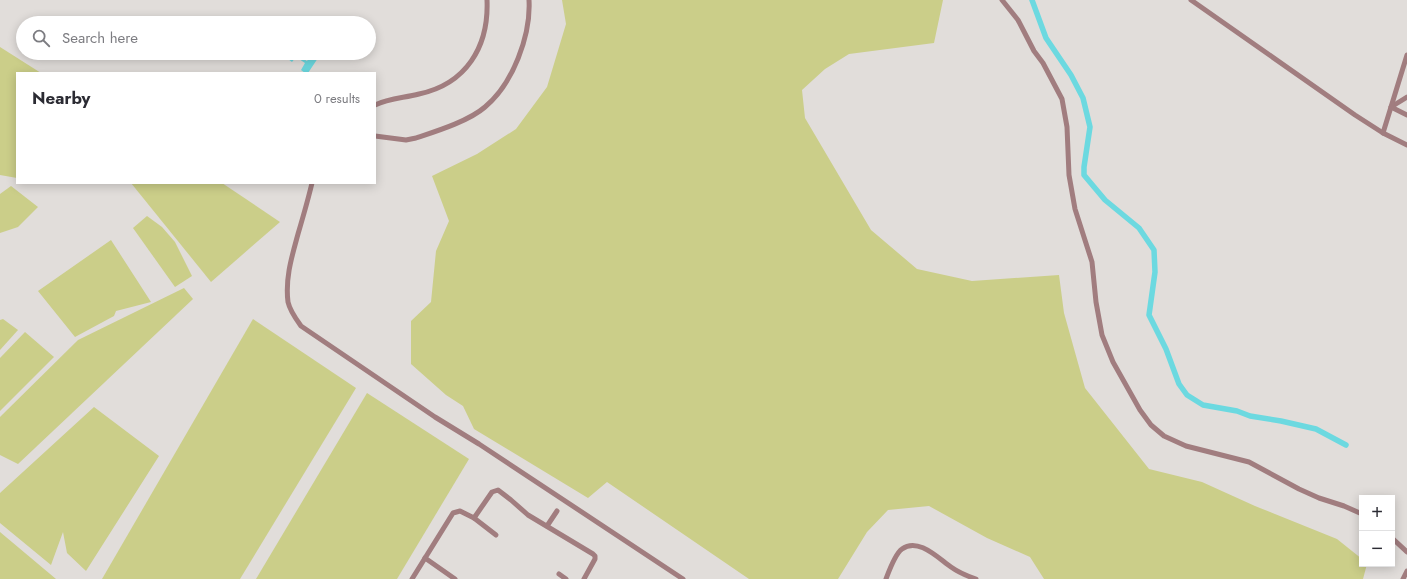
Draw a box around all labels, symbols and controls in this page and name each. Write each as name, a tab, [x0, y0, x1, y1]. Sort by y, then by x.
search box	[16, 16, 376, 60]
icon: search	[30, 27, 52, 49]
text: Search here	[62, 27, 138, 49]
text: Nearby	[32, 86, 90, 110]
text: 0 results	[314, 89, 360, 108]
map controls	[1359, 495, 1395, 567]
button: +	[1359, 495, 1395, 531]
button: −	[1359, 531, 1395, 567]

